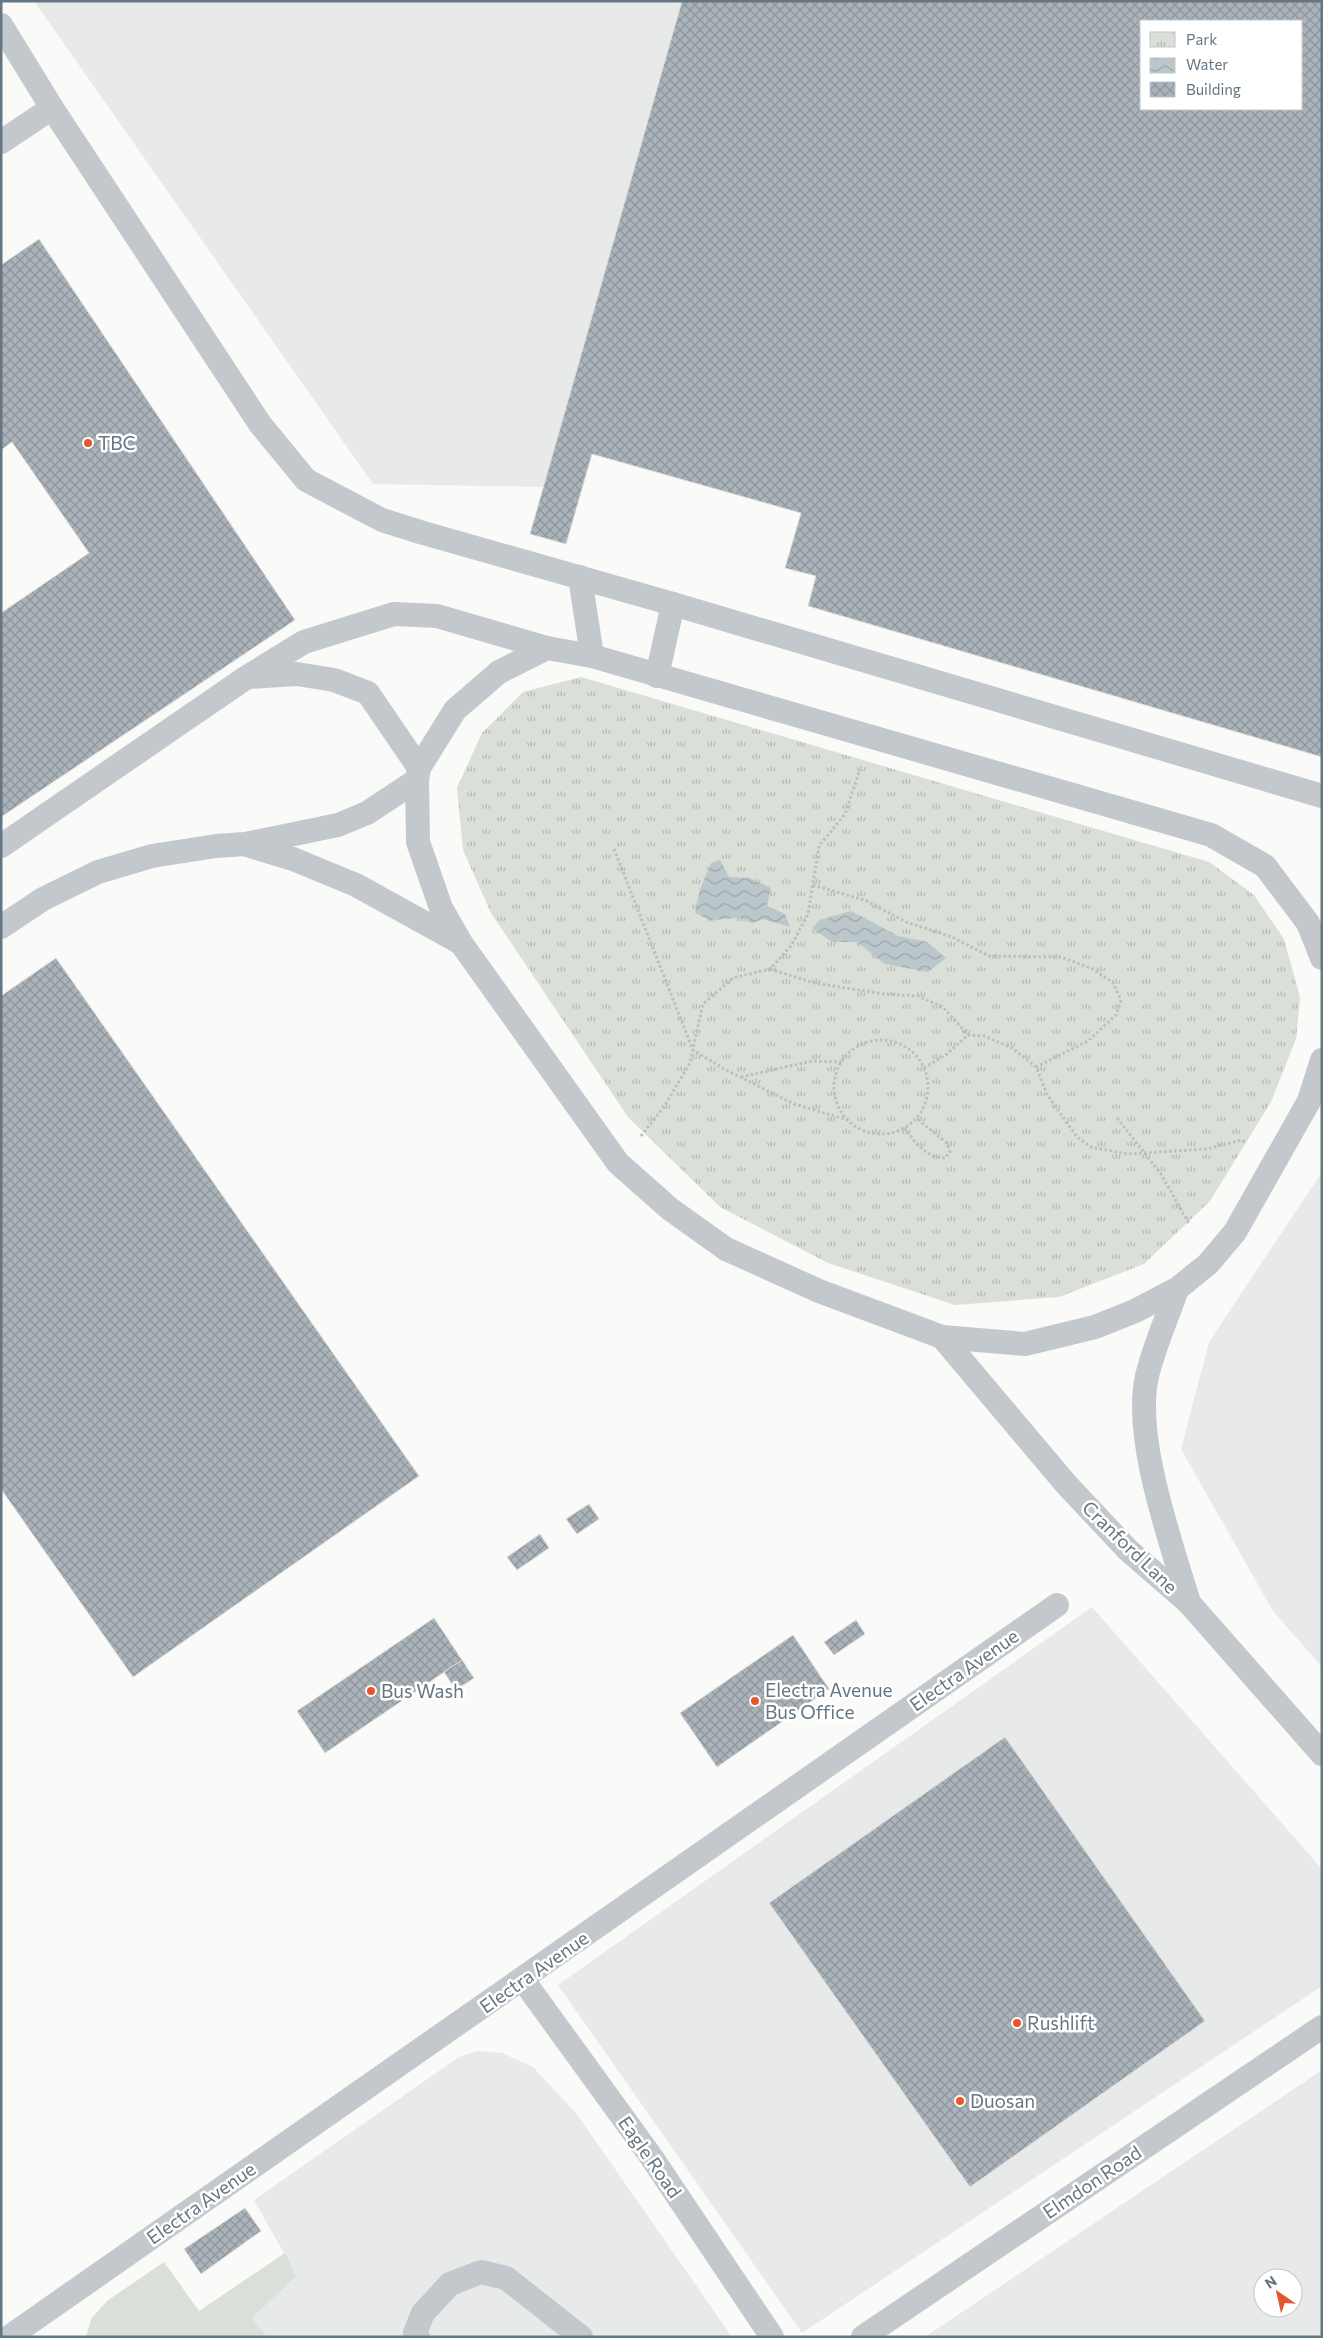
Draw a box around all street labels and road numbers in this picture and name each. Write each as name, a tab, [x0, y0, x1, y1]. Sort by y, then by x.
street label: Cranford Lane	[1078, 1496, 1183, 1598]
street label: Electra Avenue	[905, 1624, 1023, 1716]
street label: Electra Avenue	[475, 1926, 593, 2018]
street label: Eagle Road	[614, 2111, 687, 2202]
street label: Elmdon Road	[1038, 2140, 1145, 2223]
street label: Electra Avenue	[142, 2157, 260, 2249]

